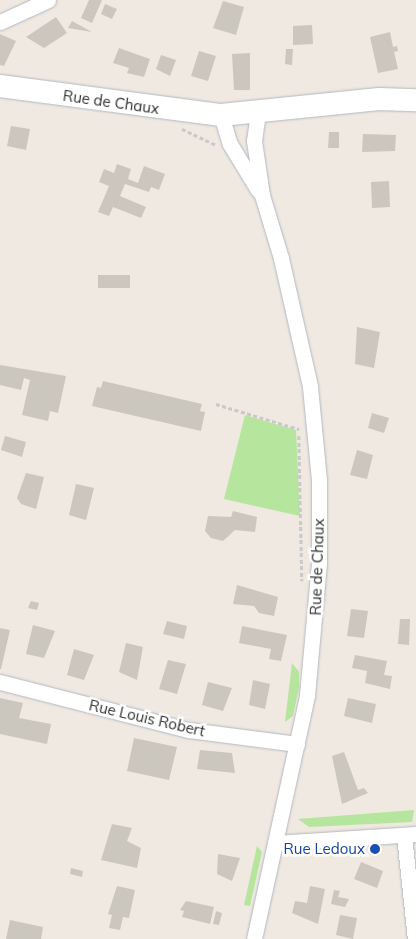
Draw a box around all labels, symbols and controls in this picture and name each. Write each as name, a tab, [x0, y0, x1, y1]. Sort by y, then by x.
street label: Rue de Chaux	[62, 86, 160, 118]
street label: Rue de Chaux	[306, 518, 328, 616]
street label: Rue Louis Robert	[87, 696, 207, 740]
place label: Rue Ledoux	[283, 840, 365, 858]
marker: Rue Ledoux	[369, 843, 381, 855]

